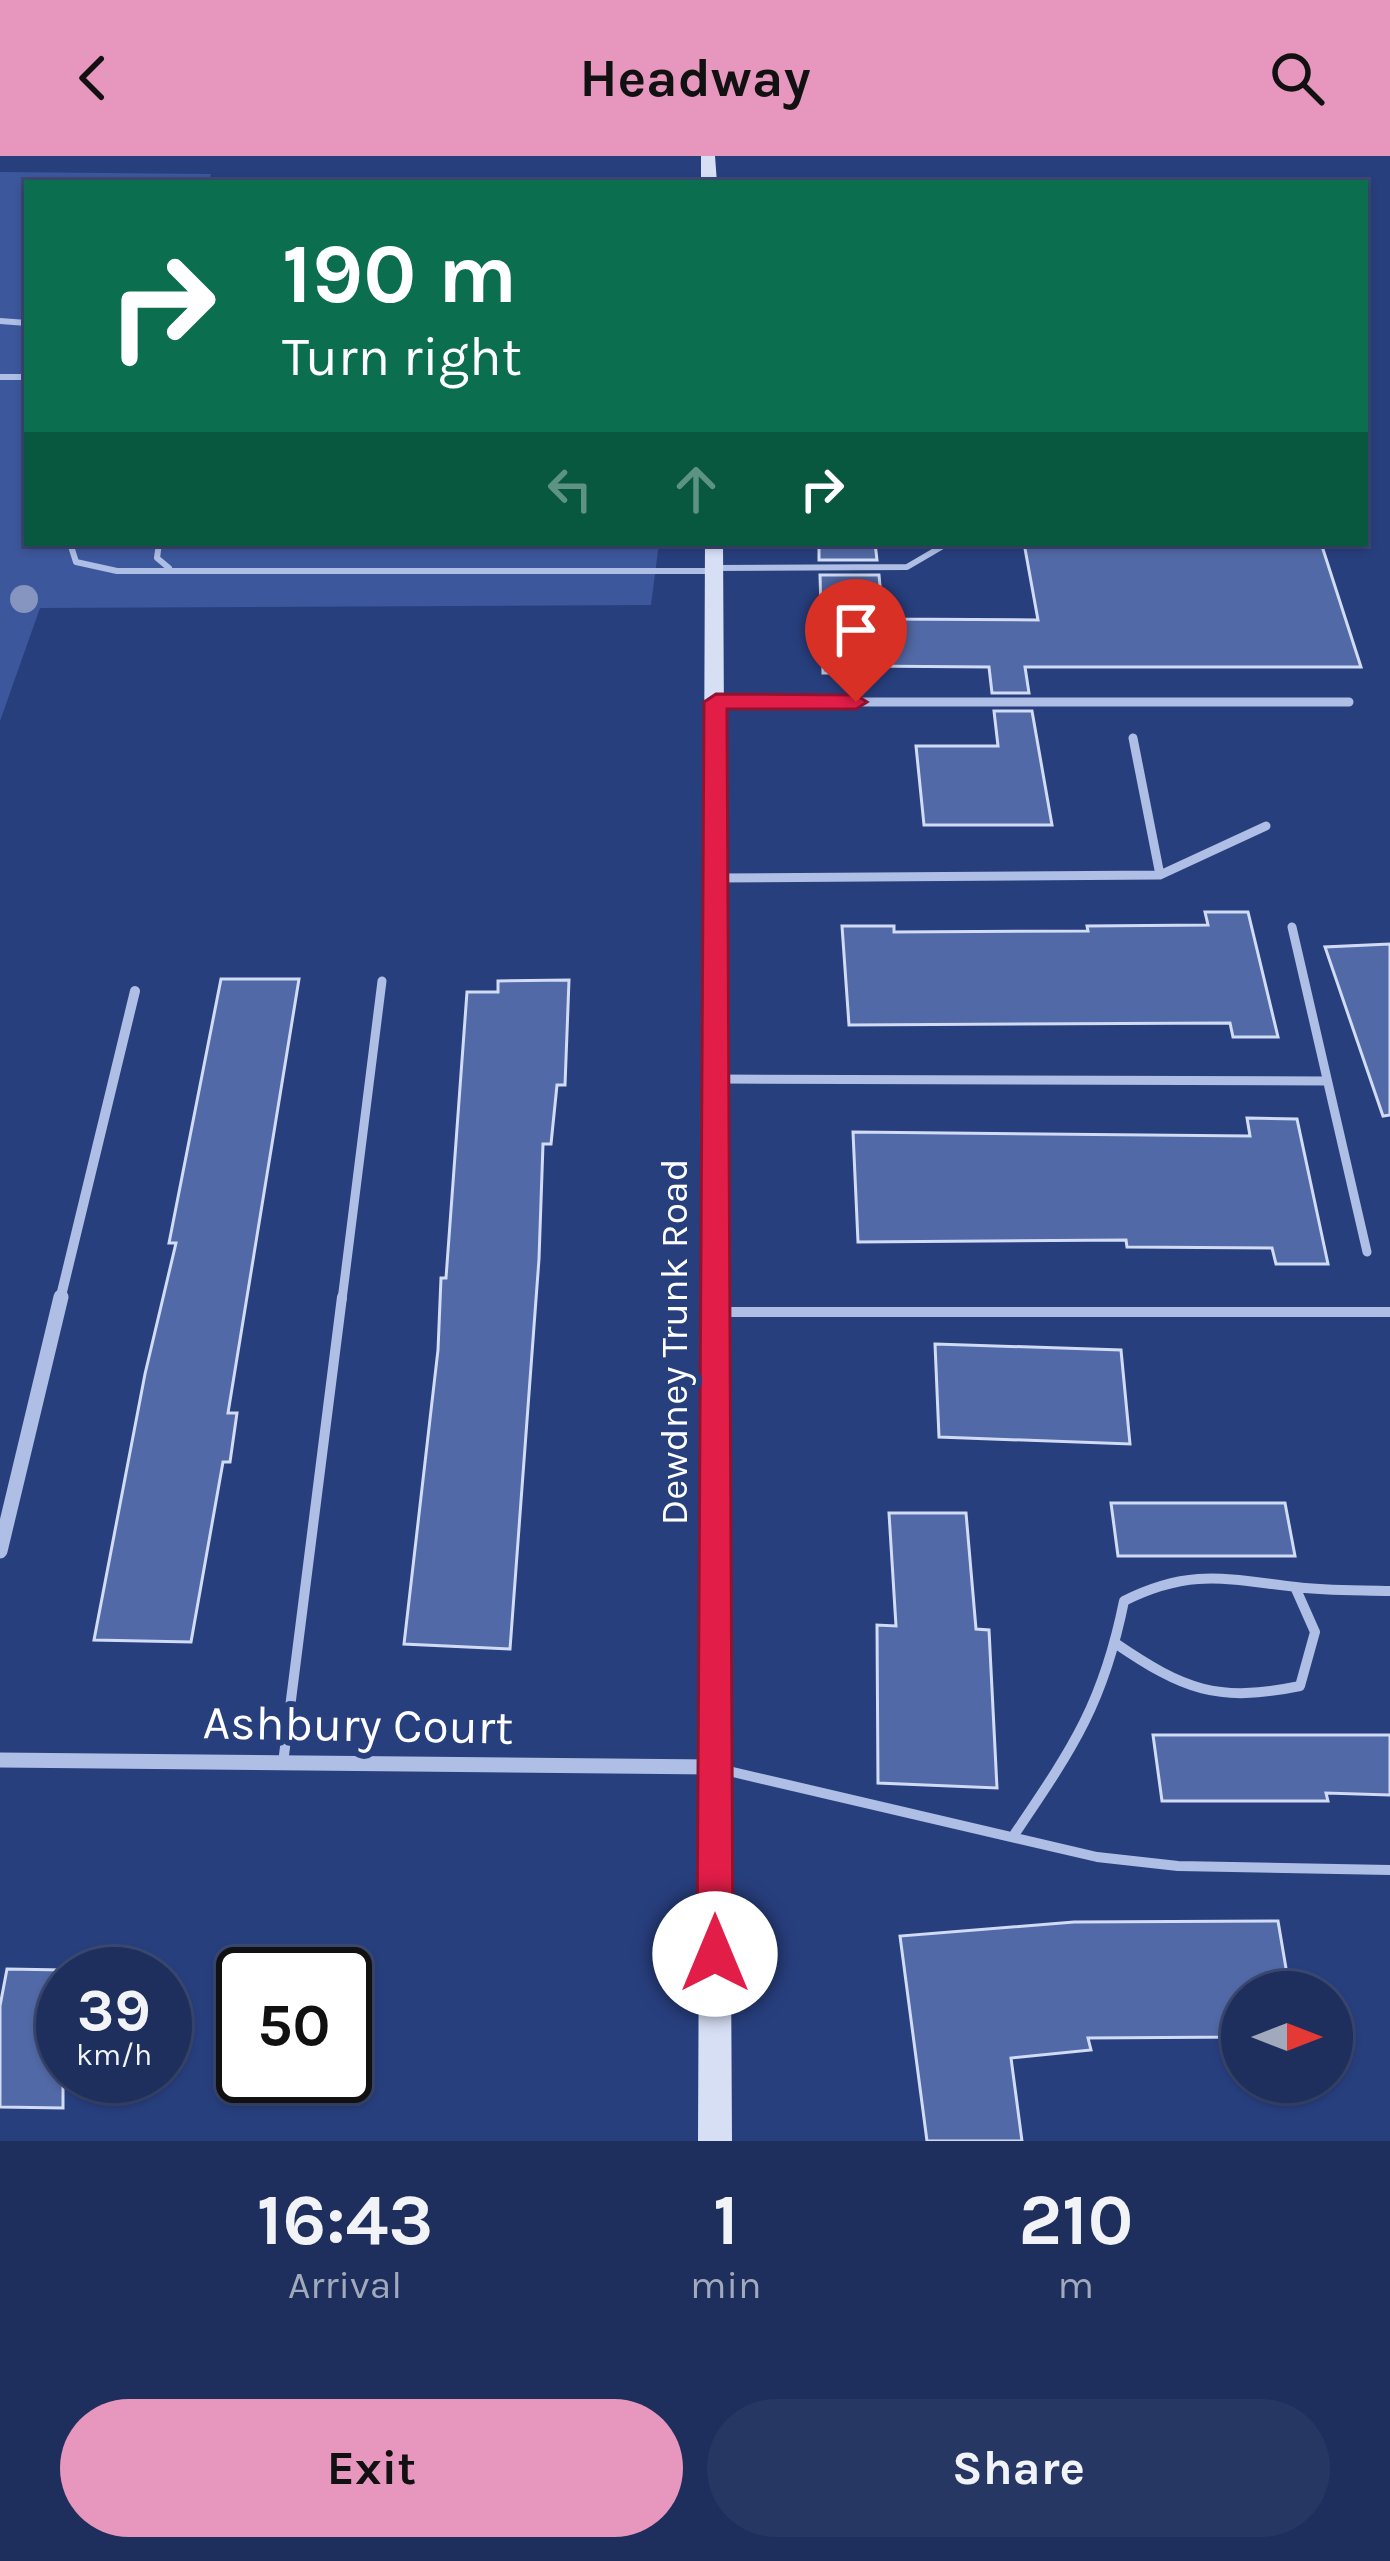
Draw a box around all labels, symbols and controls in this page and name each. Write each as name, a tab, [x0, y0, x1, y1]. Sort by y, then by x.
icon: back	[60, 45, 126, 111]
icon: search	[1264, 45, 1330, 111]
text: Headway	[579, 46, 811, 110]
text: 190 m	[282, 225, 517, 323]
icon: right	[84, 228, 240, 384]
text: Turn right	[282, 325, 522, 389]
icon: left	[537, 456, 603, 522]
icon: ahead	[663, 456, 729, 522]
icon: right	[789, 456, 855, 522]
pin	[805, 579, 907, 702]
icon: arrive	[823, 597, 889, 663]
street label: Dewdney Trunk Road	[651, 1158, 697, 1526]
street label: Ashbury Court	[202, 1694, 514, 1757]
position arrow	[652, 1891, 778, 2017]
speed limit sign: 50	[216, 1947, 372, 2103]
north arrow	[1221, 1971, 1353, 2103]
map controls	[1221, 1971, 1353, 2103]
text: 39	[77, 1975, 151, 2045]
text: km/h	[76, 2037, 152, 2073]
text: 16:43	[257, 2178, 433, 2262]
text: 1	[713, 2178, 739, 2262]
text: 210	[1018, 2178, 1133, 2262]
text: Arrival	[288, 2262, 402, 2308]
text: min	[690, 2262, 762, 2308]
text: m	[1058, 2262, 1094, 2308]
button: Exit	[60, 2399, 683, 2537]
button: Share	[707, 2399, 1330, 2537]

